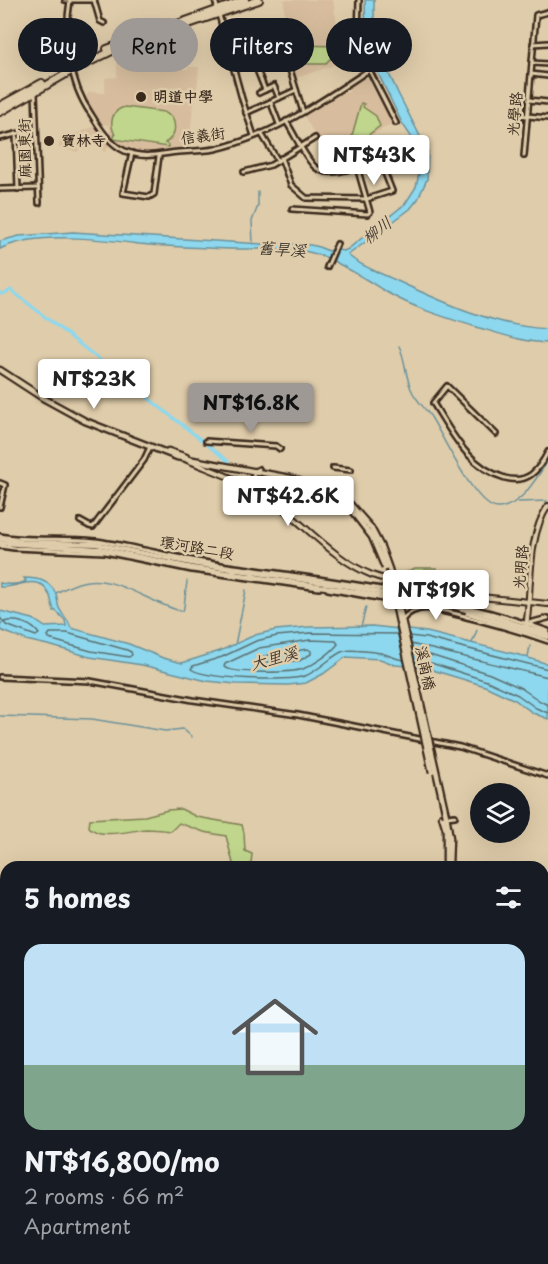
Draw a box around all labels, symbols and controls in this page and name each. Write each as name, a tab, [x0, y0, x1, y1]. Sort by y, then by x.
chip: Buy	[18, 18, 98, 72]
chip: Rent	[110, 18, 198, 72]
chip: Filters	[210, 18, 314, 72]
chip: New	[326, 18, 412, 72]
place label: 明道中學	[153, 84, 213, 107]
marker: 明道中學	[134, 90, 148, 104]
street label: 光學路	[500, 90, 527, 137]
street label: 麻園東街	[11, 118, 36, 178]
street label: 信義街	[179, 120, 227, 149]
place label: 寶林寺	[61, 128, 106, 151]
marker: 寶林寺	[42, 134, 56, 148]
pin: NT$43K	[325, 135, 423, 186]
text: NT$43K	[332, 139, 416, 169]
water label: 柳川	[356, 209, 397, 248]
water label: 舊旱溪	[257, 234, 308, 262]
pin: NT$23K	[45, 359, 143, 410]
text: NT$23K	[52, 363, 136, 393]
pin: NT$16.8K	[189, 383, 313, 434]
text: NT$16.8K	[202, 387, 300, 417]
pin: NT$42.6K	[226, 476, 350, 527]
text: NT$42.6K	[237, 480, 339, 510]
street label: 環河路二段	[158, 529, 236, 564]
street label: 光明路	[506, 543, 533, 590]
pin: NT$19K	[387, 570, 485, 621]
text: NT$19K	[397, 574, 475, 604]
water label: 大里溪	[247, 639, 301, 675]
street label: 溪南橋	[411, 643, 442, 692]
map controls	[470, 783, 530, 843]
button: layers	[470, 783, 530, 843]
text: 5 homes	[24, 878, 130, 917]
icon: filters	[492, 881, 525, 914]
icon: home	[221, 983, 329, 1091]
text: NT$16,800/mo	[24, 1142, 220, 1181]
text: 2 rooms · 66 m²	[24, 1181, 184, 1211]
text: Apartment	[24, 1211, 131, 1241]

